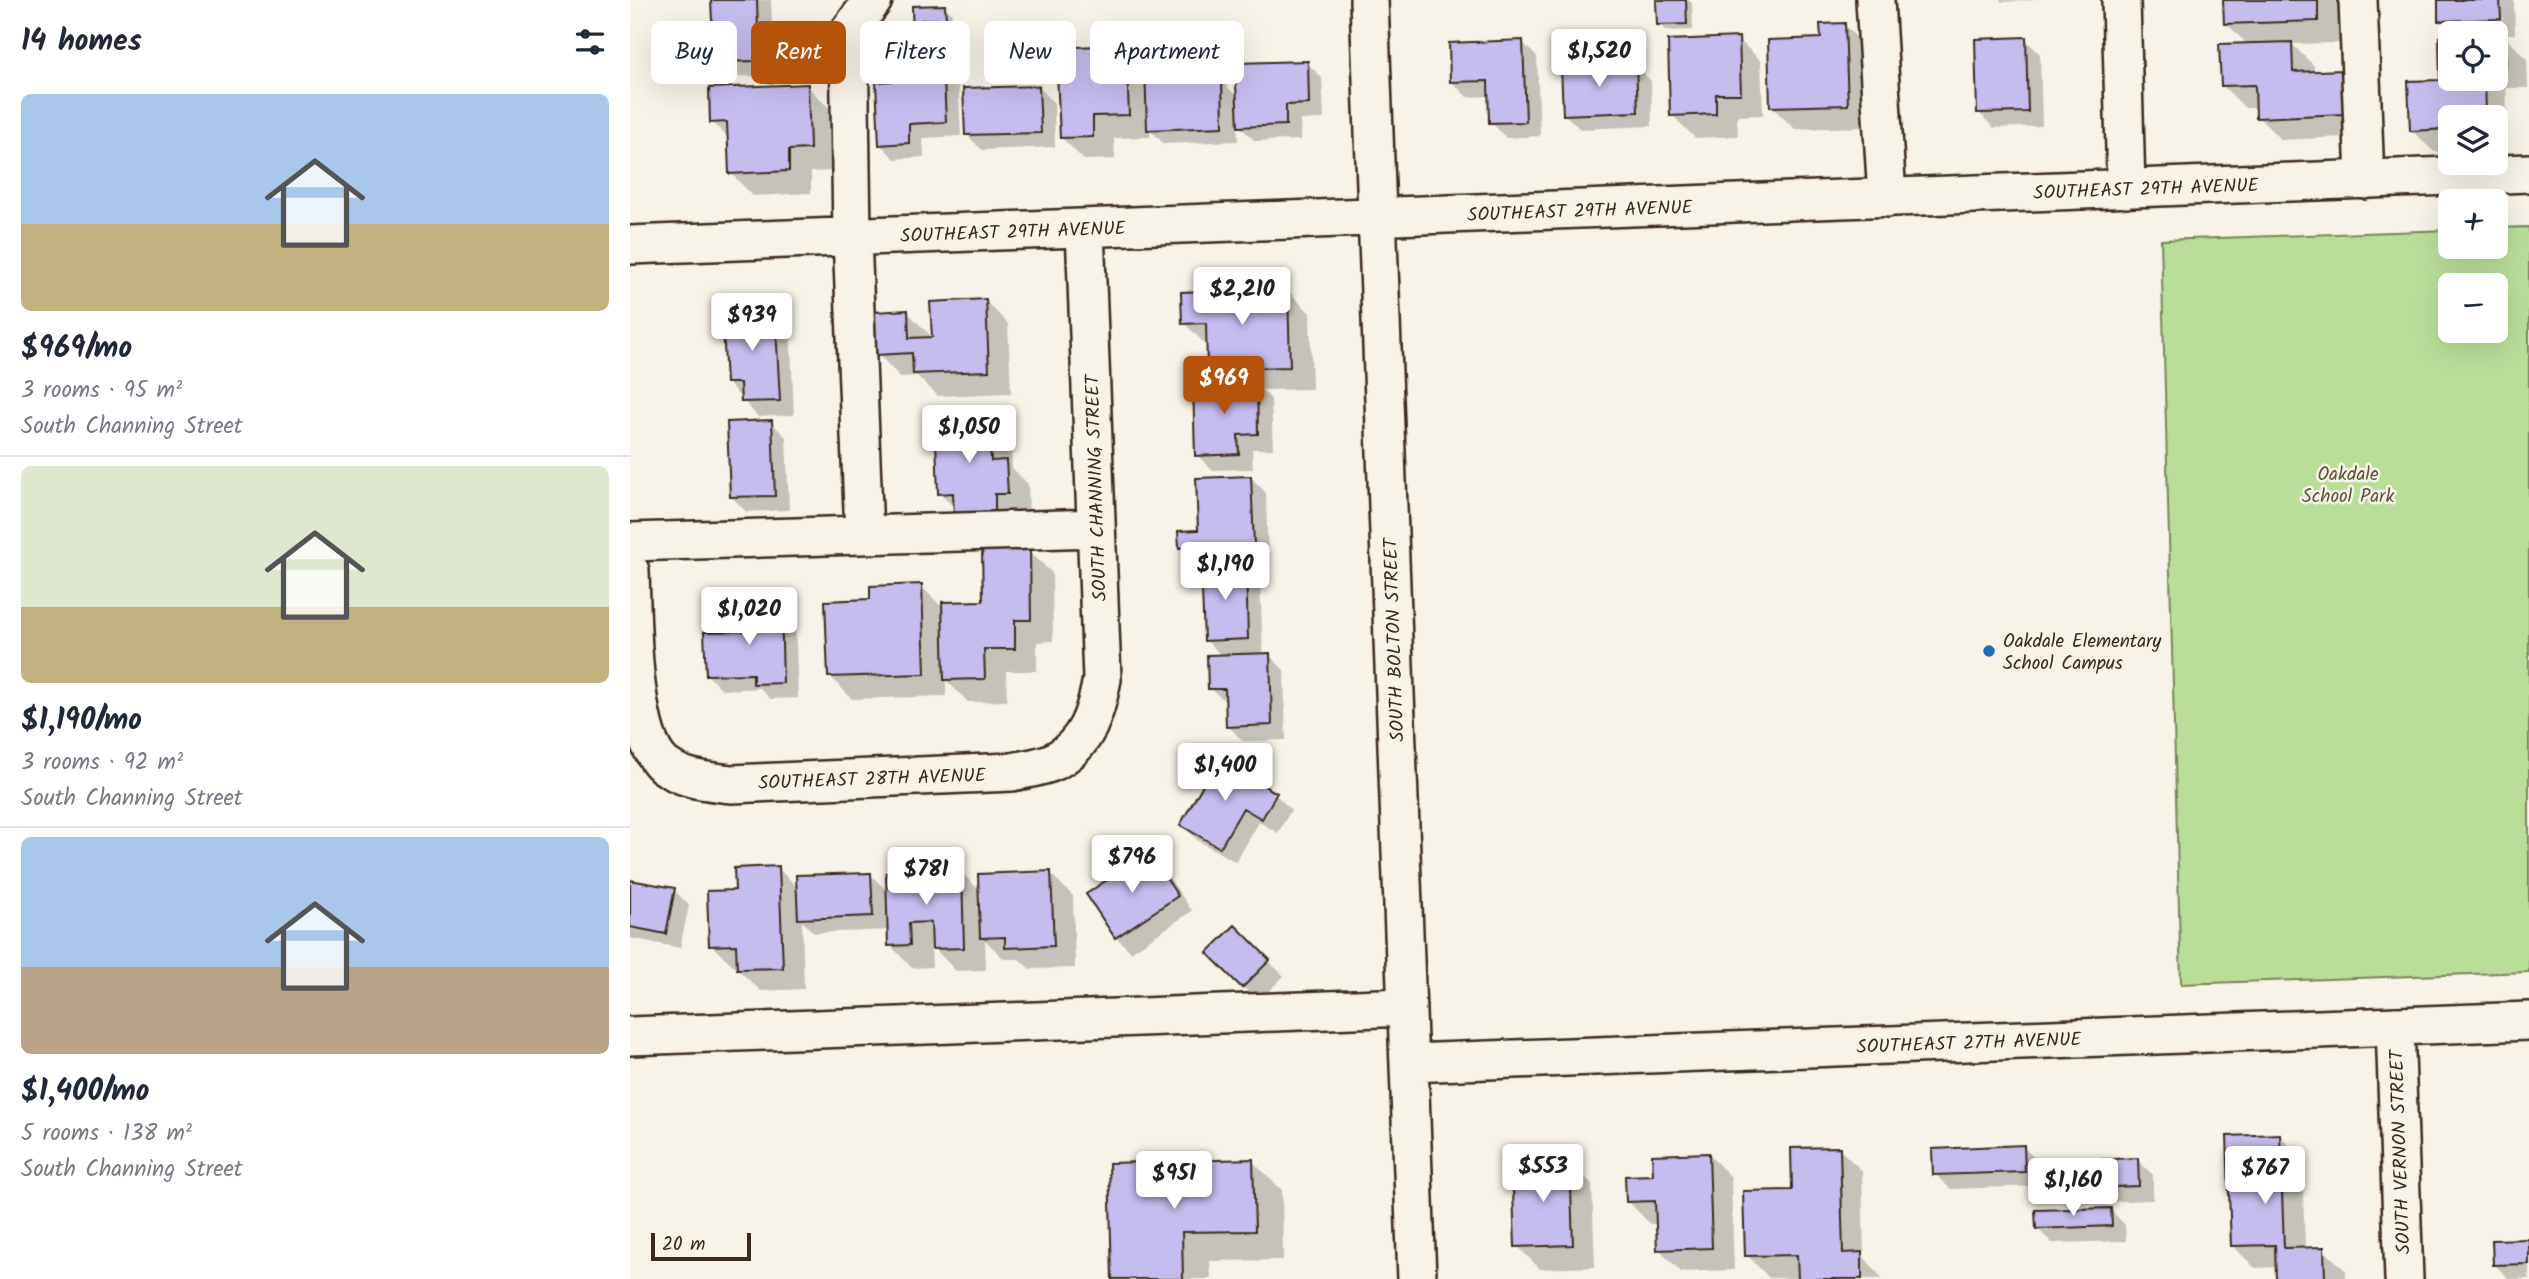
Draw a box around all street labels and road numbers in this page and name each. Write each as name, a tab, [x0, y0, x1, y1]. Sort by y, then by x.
street label: SOUTHEAST 29TH AVENUE	[2033, 171, 2260, 209]
street label: SOUTHEAST 29TH AVENUE	[1467, 193, 1694, 231]
street label: SOUTHEAST 29TH AVENUE	[900, 214, 1127, 252]
street label: SOUTH CHANNING STREET	[1078, 372, 1116, 602]
street label: SOUTH BOLTON STREET	[1376, 536, 1414, 742]
street label: SOUTHEAST 28TH AVENUE	[758, 761, 987, 799]
street label: SOUTHEAST 27TH AVENUE	[1856, 1025, 2083, 1063]
street label: SOUTH VERNON STREET	[2382, 1047, 2420, 1255]

